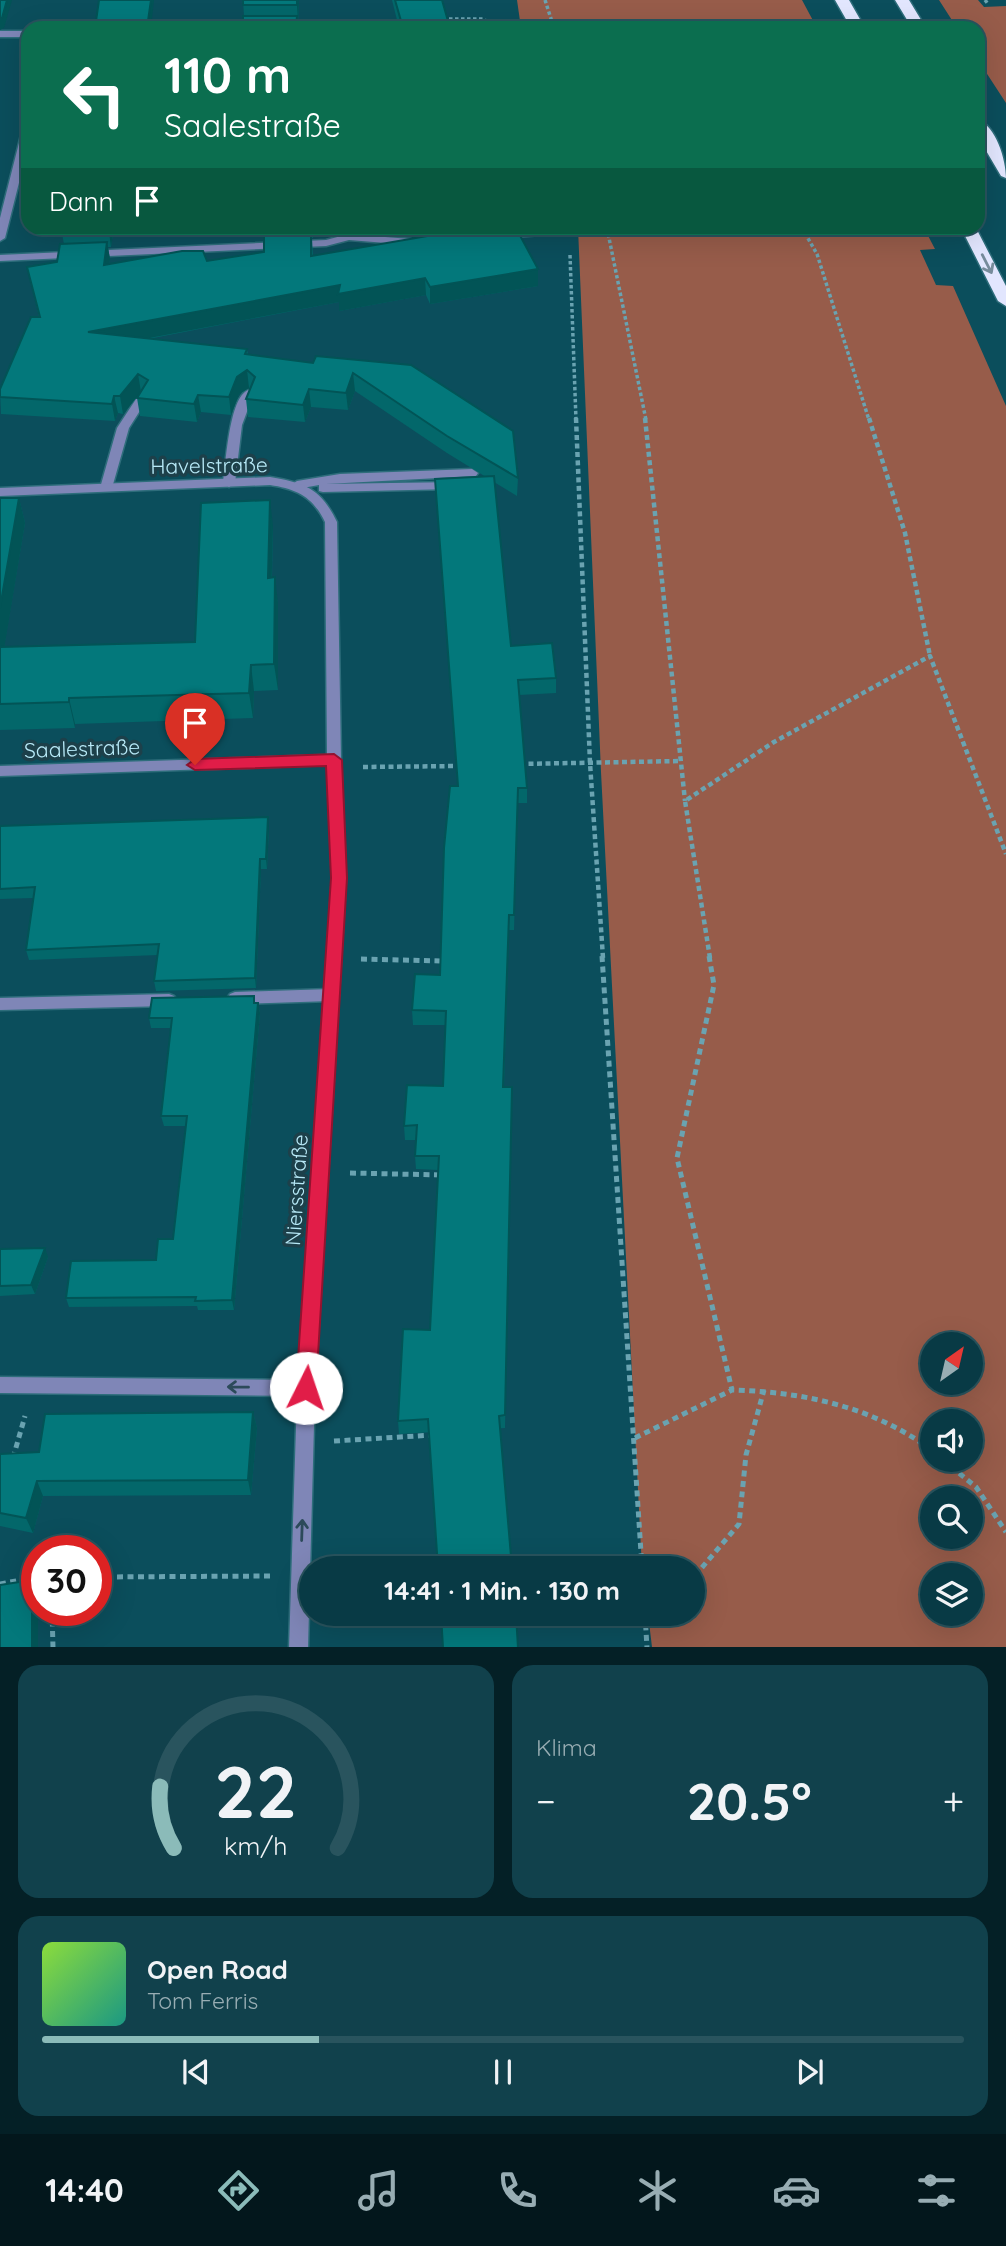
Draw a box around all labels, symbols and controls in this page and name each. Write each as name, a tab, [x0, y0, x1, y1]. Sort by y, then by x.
text: 110 m	[164, 44, 291, 105]
icon: left	[49, 49, 140, 140]
text: Saalestraße	[164, 105, 341, 145]
icon: arrive	[128, 182, 166, 220]
text: Dann	[49, 185, 114, 218]
one-way arrow	[980, 254, 994, 274]
street label: Havelstraße	[150, 451, 268, 479]
pin	[165, 693, 225, 765]
icon: arrive	[176, 704, 214, 742]
street label: Saalestraße	[24, 733, 140, 763]
street label: Niersstraße	[279, 1133, 313, 1247]
north arrow	[920, 1332, 984, 1395]
map controls	[920, 1332, 983, 1626]
position arrow	[269, 1351, 343, 1425]
one-way arrow	[226, 1380, 249, 1394]
button: sound	[920, 1409, 983, 1472]
button: search	[920, 1486, 983, 1549]
one-way arrow	[295, 1519, 308, 1542]
speed limit sign: 30	[21, 1535, 112, 1626]
button: layers	[920, 1563, 983, 1626]
text: 14:41 · 1 Min. · 130 m	[384, 1574, 620, 1607]
text: Klima	[536, 1733, 597, 1762]
text: 22	[215, 1745, 297, 1836]
text: 20.5°	[687, 1768, 812, 1833]
text: −	[536, 1777, 556, 1825]
text: +	[943, 1777, 964, 1825]
text: km/h	[224, 1829, 288, 1860]
text: Open Road	[147, 1953, 288, 1986]
text: Tom Ferris	[147, 1986, 258, 2015]
icon: previous	[177, 2053, 215, 2091]
icon: pause	[484, 2053, 522, 2091]
icon: next	[791, 2053, 829, 2091]
icon: directions	[214, 2166, 263, 2215]
icon: music	[354, 2166, 403, 2215]
icon: phone	[493, 2166, 542, 2215]
icon: climate	[633, 2166, 682, 2215]
icon: car	[772, 2166, 821, 2215]
icon: filters	[912, 2166, 961, 2215]
text: 14:40	[45, 2170, 124, 2210]

